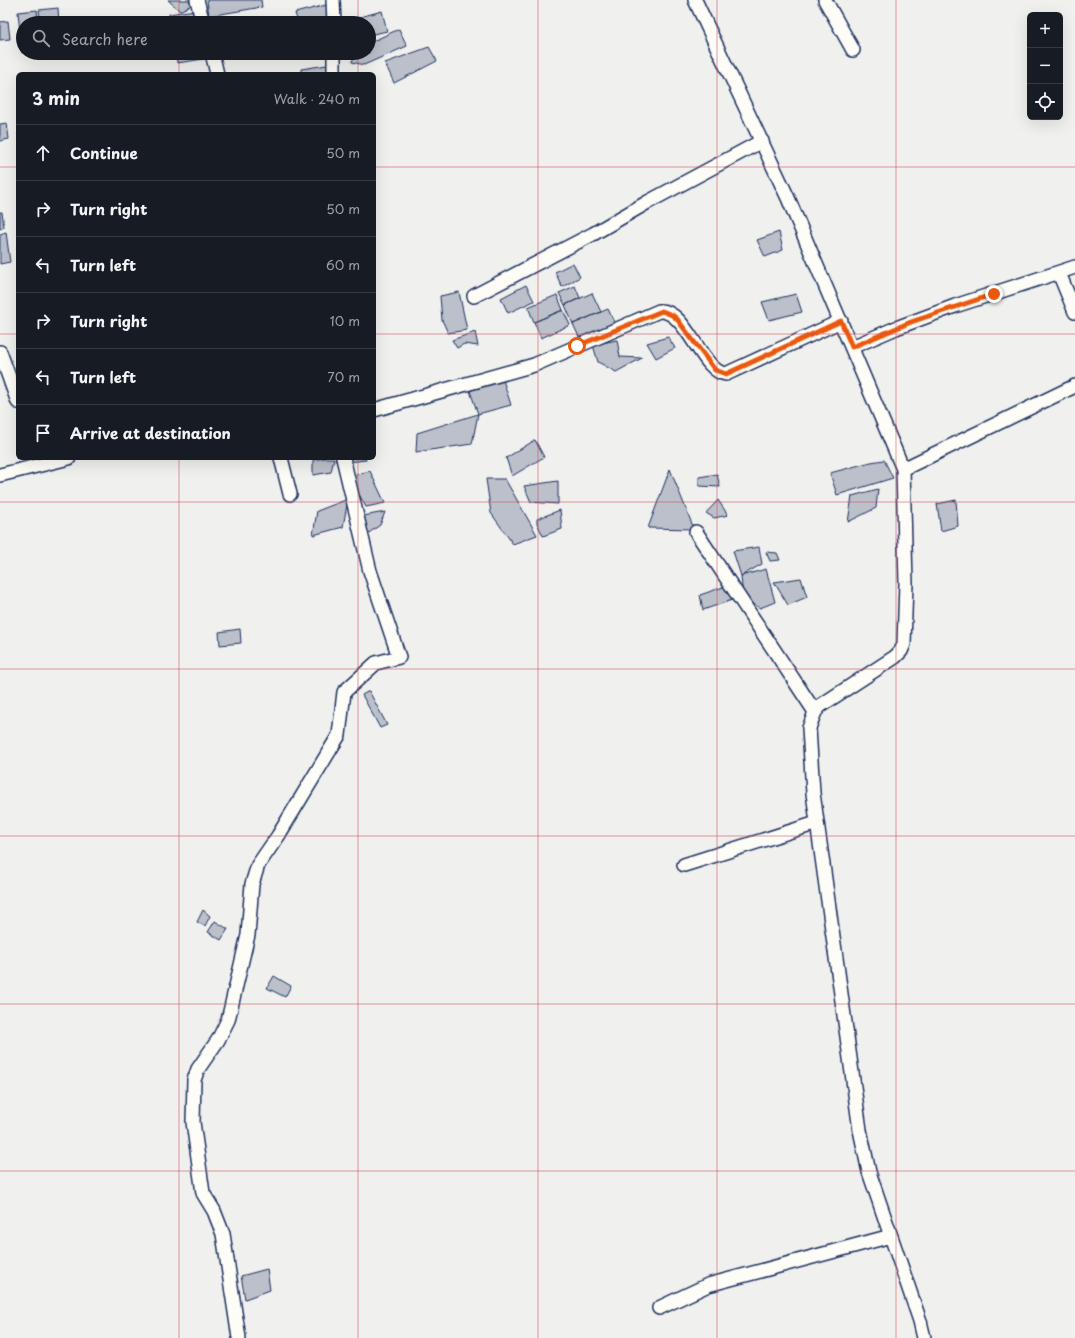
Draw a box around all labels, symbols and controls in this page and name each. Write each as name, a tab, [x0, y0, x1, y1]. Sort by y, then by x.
map controls	[1027, 12, 1063, 120]
button: +	[1027, 12, 1063, 48]
search box	[16, 16, 376, 60]
icon: search	[30, 27, 52, 49]
text: Search here	[62, 27, 148, 50]
button: −	[1027, 48, 1063, 84]
button: locate	[1027, 84, 1063, 120]
text: 3 min	[32, 85, 80, 111]
text: Walk · 240 m	[274, 89, 360, 108]
text: Continue	[70, 141, 138, 164]
icon: ahead	[32, 142, 54, 164]
text: 50 m	[326, 143, 360, 162]
text: Turn right	[70, 197, 147, 220]
icon: right	[32, 198, 54, 220]
text: 50 m	[326, 199, 360, 218]
text: Turn left	[70, 253, 136, 276]
icon: left	[32, 254, 54, 276]
text: 60 m	[326, 255, 360, 274]
route end	[985, 285, 1003, 303]
text: Turn right	[70, 309, 147, 332]
icon: right	[32, 310, 54, 332]
text: 10 m	[330, 311, 360, 330]
route start	[568, 337, 586, 355]
text: Turn left	[70, 365, 136, 388]
icon: left	[32, 366, 54, 388]
text: 70 m	[327, 367, 360, 386]
text: Arrive at destination	[70, 421, 231, 444]
icon: arrive	[32, 422, 54, 444]

